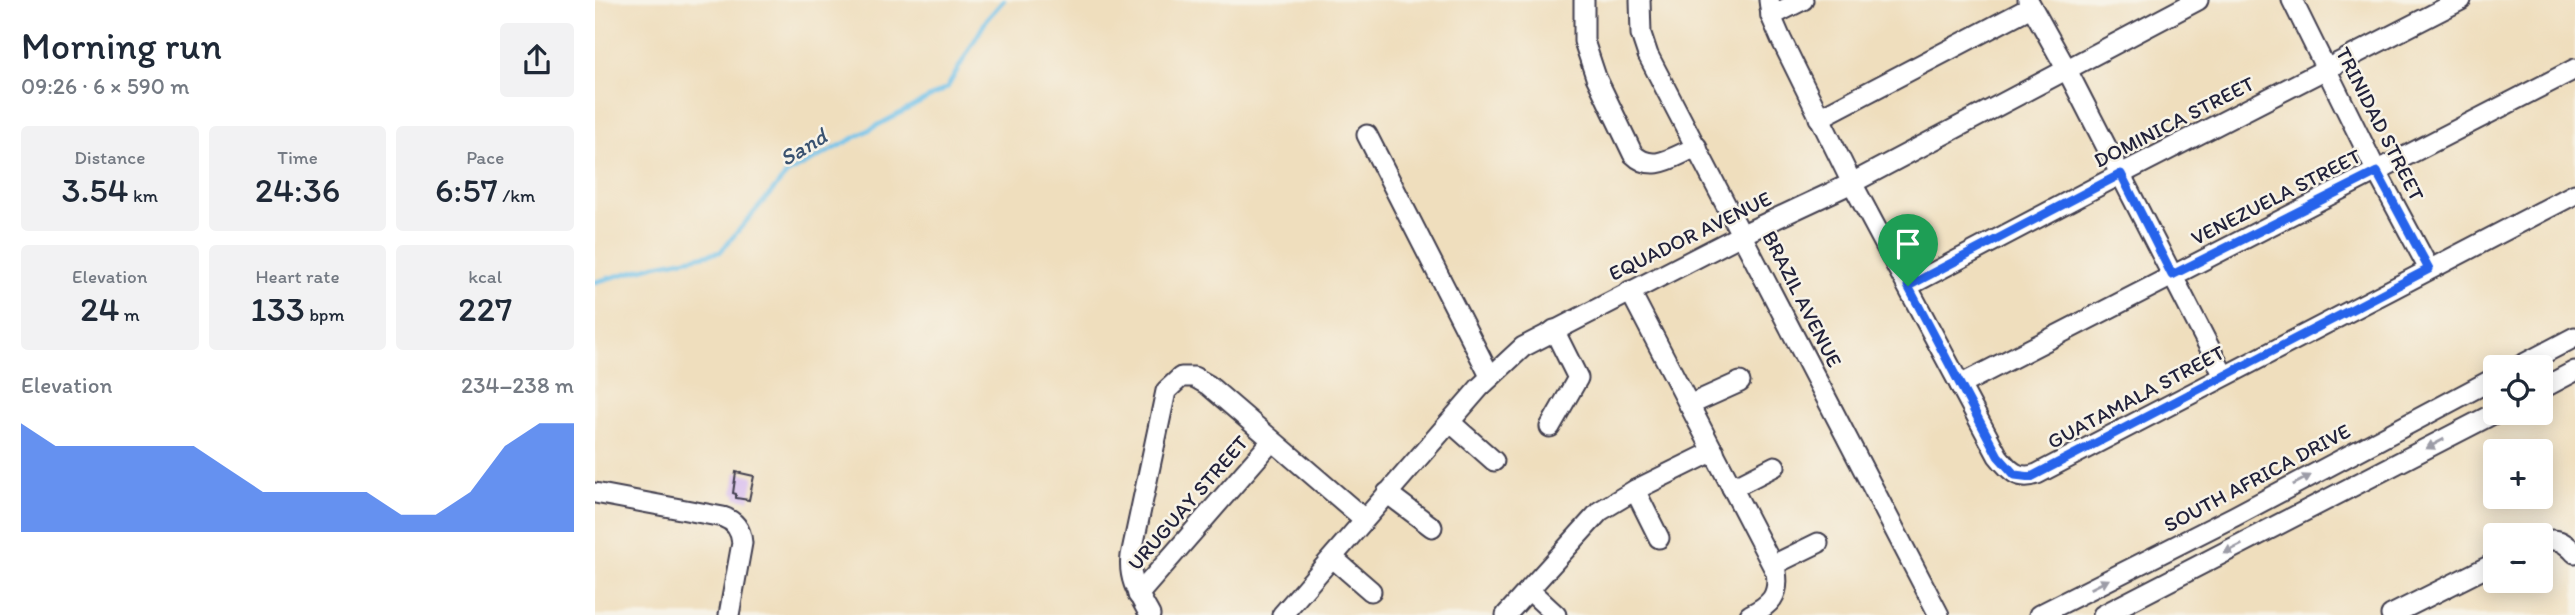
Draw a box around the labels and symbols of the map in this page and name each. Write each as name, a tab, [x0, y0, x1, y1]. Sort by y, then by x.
street label: TRINIDAD STREET	[2331, 43, 2430, 205]
street label: DOMINICA STREET	[2089, 70, 2258, 173]
water label: Sand	[774, 121, 834, 172]
street label: VENEZUELA STREET	[2187, 143, 2365, 250]
street label: EQUADOR AVENUE	[1604, 185, 1775, 286]
pin	[1878, 214, 1938, 286]
street label: BRAZIL AVENUE	[1757, 226, 1848, 371]
street label: GUATAMALA STREET	[2043, 339, 2229, 454]
street label: SOUTH AFRICA DRIVE	[2159, 418, 2354, 537]
street label: URUGUAY STREET	[1122, 430, 1253, 575]
one-way arrow	[2425, 438, 2445, 450]
one-way arrow	[2292, 475, 2312, 486]
one-way arrow	[2223, 544, 2243, 555]
one-way arrow	[2090, 579, 2110, 590]

